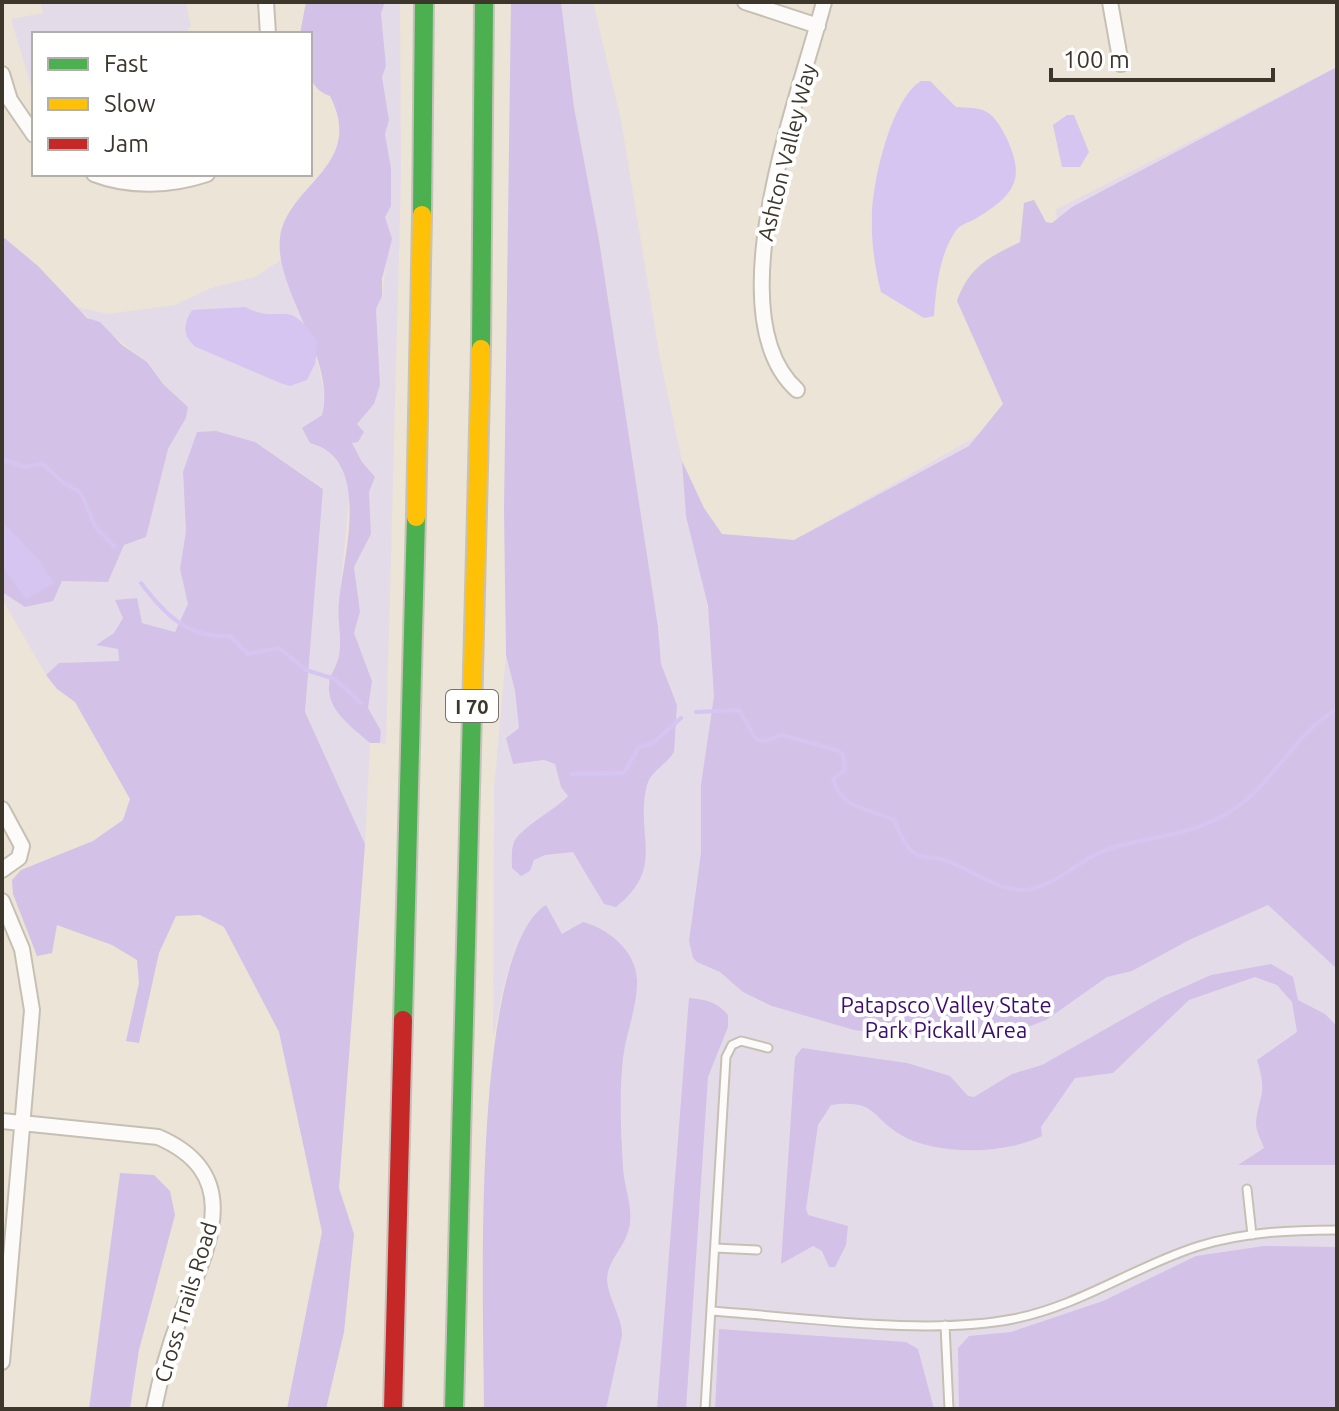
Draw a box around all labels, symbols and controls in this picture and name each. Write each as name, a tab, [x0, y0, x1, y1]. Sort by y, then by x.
legend	[32, 32, 312, 176]
scale bar	[1051, 32, 1273, 82]
text: 100 m	[1063, 46, 1130, 73]
text: Fast	[104, 50, 148, 77]
street label: Ashton Valley Way	[752, 60, 820, 243]
text: Slow	[104, 90, 156, 117]
text: Jam	[104, 130, 149, 157]
road number: I 70	[446, 690, 498, 722]
park label: Patapsco Valley State Park Pickall Area	[840, 992, 1052, 1042]
street label: Cross Trails Road	[149, 1219, 221, 1385]

